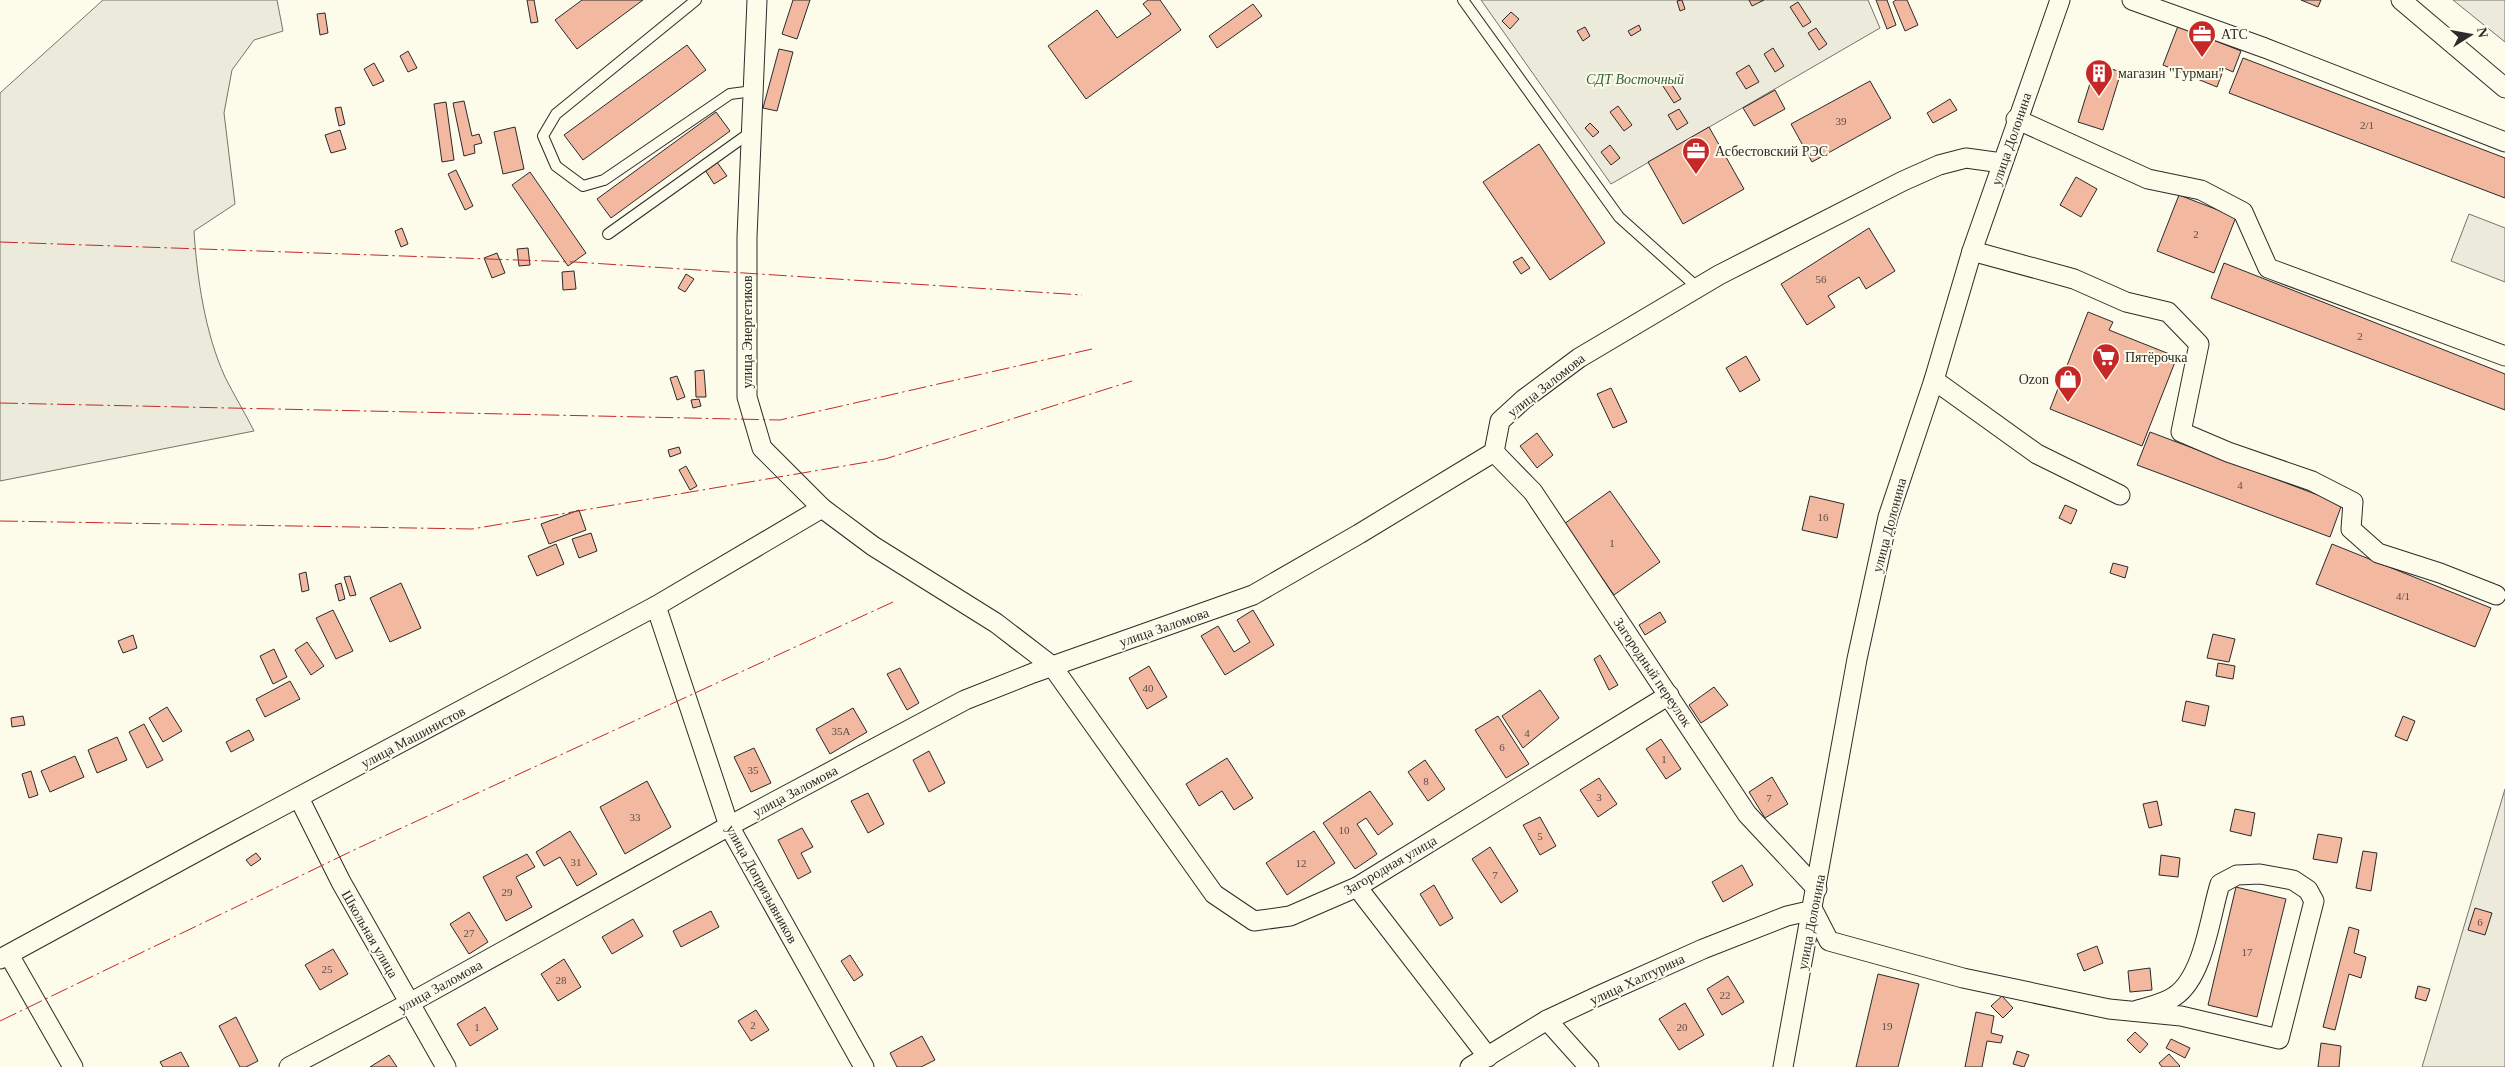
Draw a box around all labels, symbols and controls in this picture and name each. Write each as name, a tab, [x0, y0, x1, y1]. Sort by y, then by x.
north arrow	[2445, 10, 2495, 60]
office icon: АТС	[2187, 19, 2217, 58]
text: N	[2474, 26, 2491, 39]
place label: АТС	[2221, 27, 2248, 42]
building icon: магазин "Гурман"	[2084, 58, 2114, 97]
place label: магазин "Гурман"	[2118, 66, 2224, 81]
park label: СДТ Восточный	[1586, 72, 1684, 87]
street label: улица Долонина	[1989, 90, 2035, 188]
house number: 39	[1836, 115, 1847, 127]
house number: 2/1	[2360, 119, 2374, 131]
office icon: Асбестовский РЭС	[1681, 136, 1711, 175]
place label: Асбестовский РЭС	[1715, 144, 1828, 159]
house number: 2	[2193, 228, 2199, 240]
house number: 56	[1816, 273, 1827, 285]
street label: улица Энергетиков	[740, 275, 755, 389]
house number: 2	[2357, 330, 2363, 342]
supermarket icon: Пятёрочка	[2091, 342, 2121, 381]
street label: улица Заломова	[1505, 350, 1588, 420]
place label: Пятёрочка	[2125, 350, 2188, 365]
shop icon: Ozon	[2053, 364, 2083, 403]
place label: Ozon	[2019, 372, 2049, 387]
street label: улица Долонина	[1870, 476, 1909, 574]
house number: 4	[2237, 479, 2243, 491]
house number: 16	[1818, 511, 1829, 523]
house number: 1	[1609, 537, 1615, 549]
house number: 4/1	[2396, 590, 2410, 602]
street label: улица Заломова	[1117, 605, 1212, 650]
street label: Загородный переулок	[1611, 615, 1695, 730]
house number: 40	[1143, 682, 1154, 694]
street label: улица Машинистов	[359, 703, 468, 771]
house number: 35А	[832, 725, 851, 737]
house number: 4	[1524, 727, 1530, 739]
house number: 6	[1499, 741, 1505, 753]
house number: 1	[1661, 753, 1667, 765]
street label: улица Заломова	[750, 762, 841, 820]
house number: 35	[748, 764, 759, 776]
house number: 8	[1423, 775, 1429, 787]
house number: 3	[1596, 791, 1602, 803]
house number: 7	[1766, 792, 1772, 804]
house number: 33	[630, 811, 641, 823]
street label: улица Допризывников	[723, 823, 801, 946]
house number: 10	[1339, 824, 1350, 836]
house number: 5	[1537, 830, 1543, 842]
street label: Загородная улица	[1341, 832, 1440, 898]
house number: 31	[571, 856, 582, 868]
house number: 12	[1296, 857, 1307, 869]
house number: 7	[1492, 869, 1498, 881]
street label: улица Долонина	[1795, 872, 1828, 971]
house number: 29	[502, 886, 513, 898]
street label: Школьная улица	[338, 888, 401, 981]
house number: 6	[2477, 916, 2483, 928]
house number: 27	[464, 927, 475, 939]
house number: 17	[2242, 946, 2253, 958]
street label: улица Халтурина	[1588, 951, 1688, 1008]
street label: улица Заломова	[396, 957, 486, 1016]
house number: 25	[322, 963, 333, 975]
house number: 28	[556, 974, 567, 986]
house number: 22	[1720, 989, 1731, 1001]
house number: 2	[750, 1019, 756, 1031]
house number: 19	[1882, 1020, 1893, 1032]
house number: 1	[474, 1021, 480, 1033]
house number: 20	[1677, 1021, 1688, 1033]

